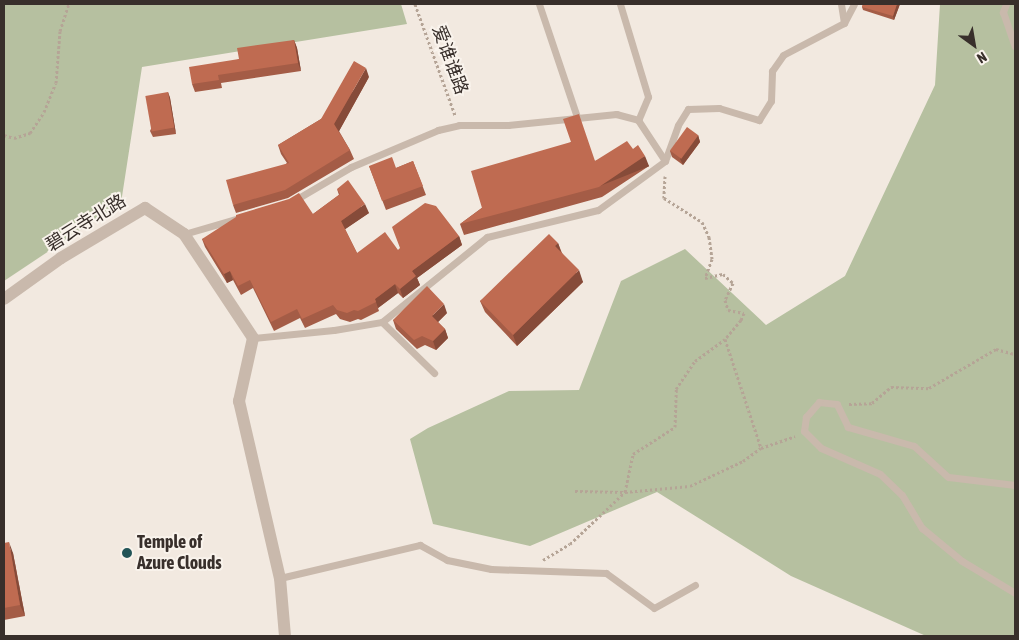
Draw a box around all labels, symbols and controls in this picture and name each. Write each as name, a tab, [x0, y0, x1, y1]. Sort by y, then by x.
north arrow	[949, 20, 999, 70]
street label: 爱谁谁路	[428, 22, 472, 98]
text: N	[974, 49, 990, 67]
street label: 碧云寺北路	[42, 190, 130, 256]
place label: Temple of Azure Clouds	[137, 532, 222, 574]
marker: Temple of Azure Clouds	[121, 547, 133, 559]

